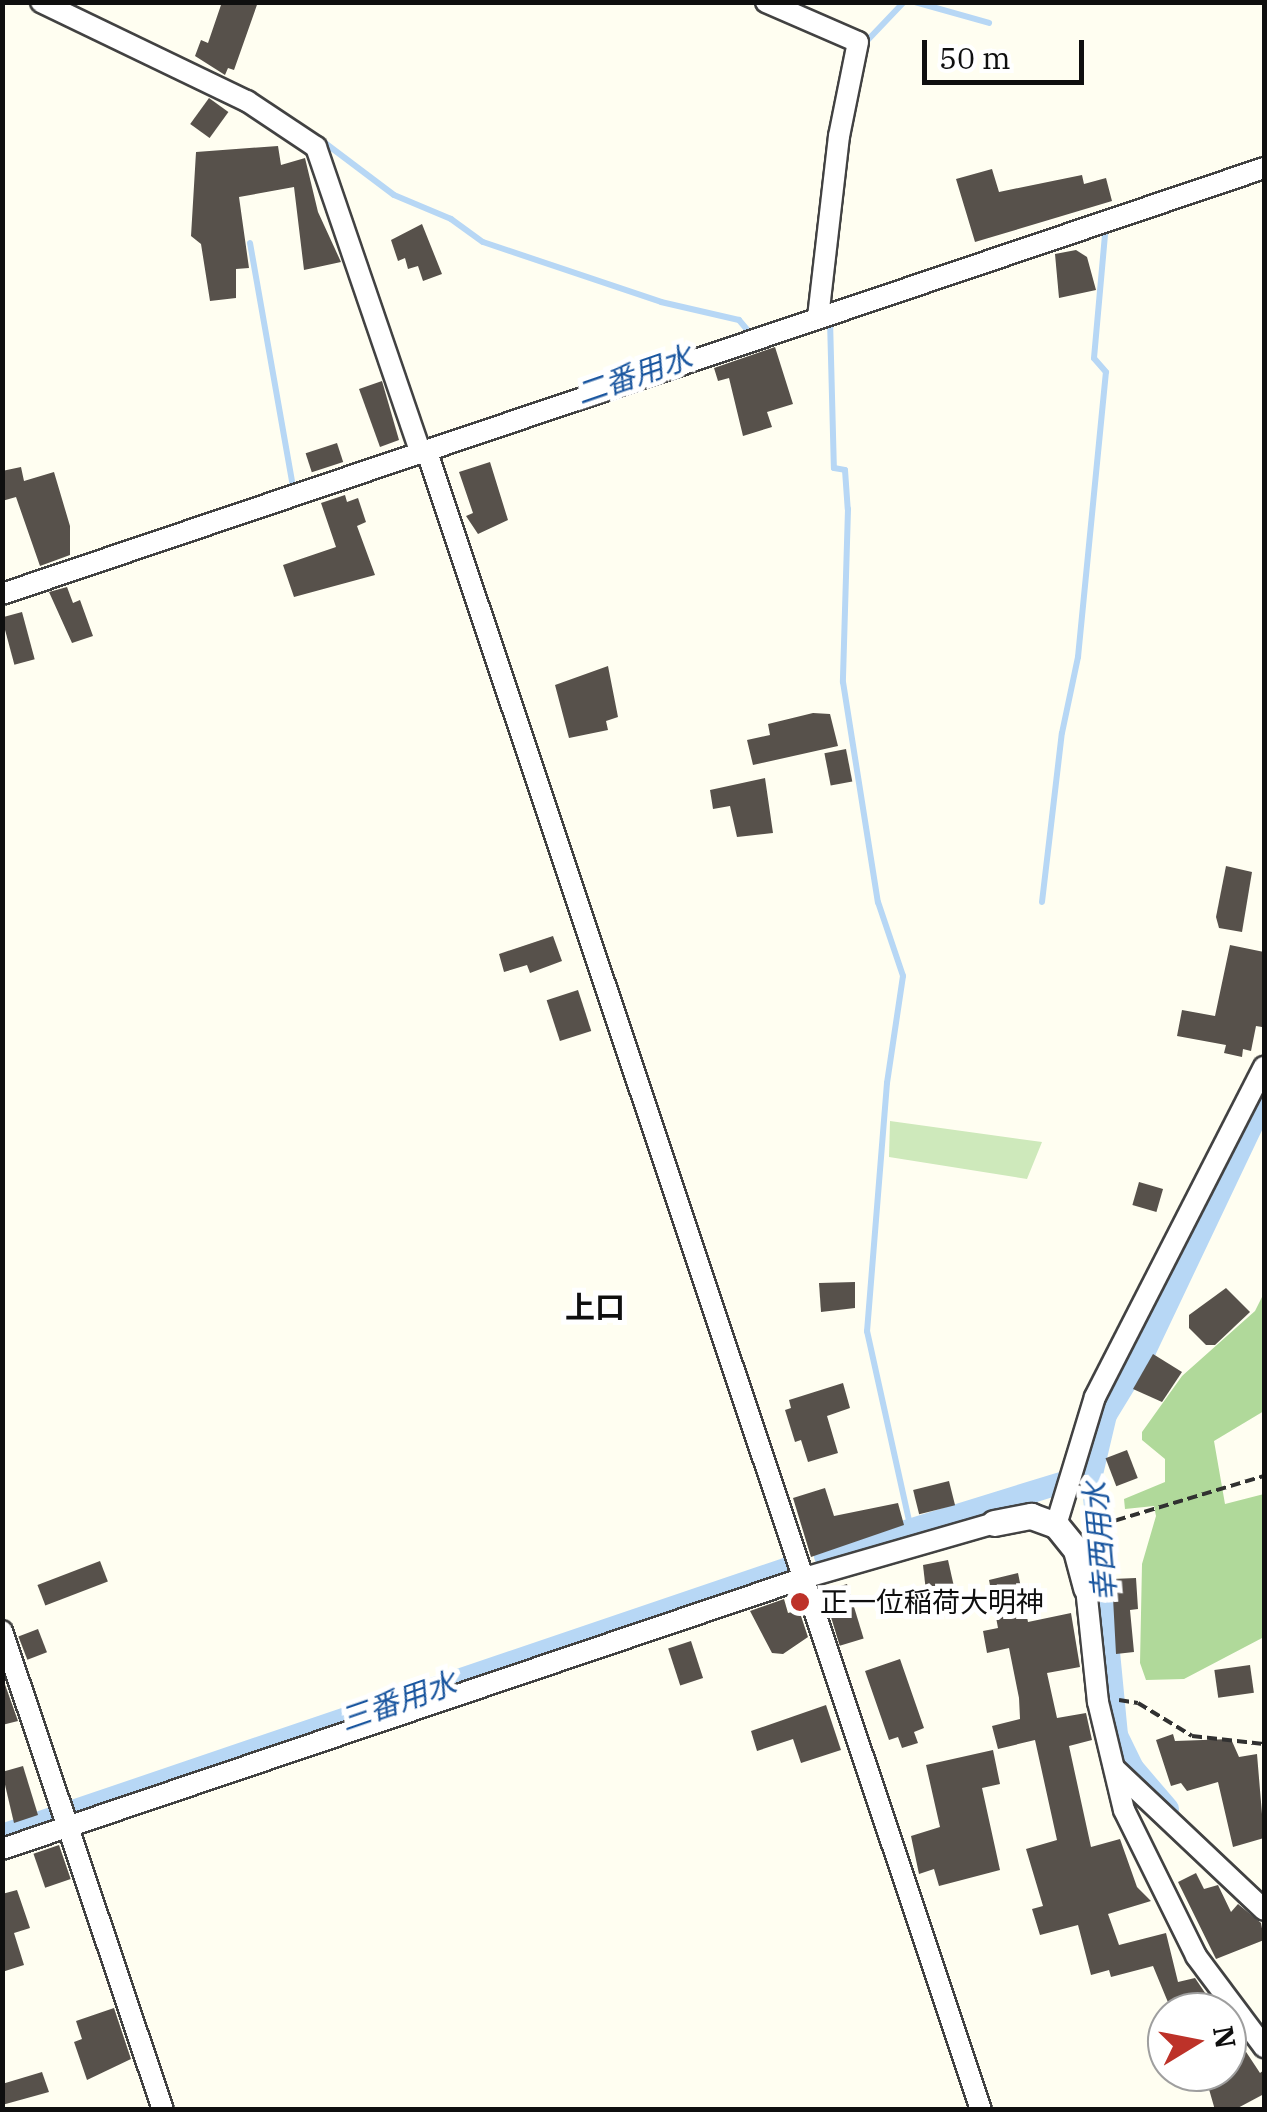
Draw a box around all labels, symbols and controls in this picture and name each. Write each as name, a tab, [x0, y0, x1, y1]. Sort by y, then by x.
scale bar	[927, 20, 1090, 82]
text: 50 m	[939, 38, 1011, 77]
water label: 二番用水	[571, 338, 697, 412]
district label: 上口	[565, 1289, 625, 1325]
water label: 幸西用水	[1077, 1481, 1123, 1603]
place label: 正一位稲荷大明神	[820, 1585, 1044, 1619]
marker: 正一位稲荷大明神	[789, 1591, 811, 1613]
water label: 三番用水	[335, 1664, 461, 1738]
north arrow	[1147, 1992, 1247, 2092]
text: N	[1205, 2023, 1245, 2051]

